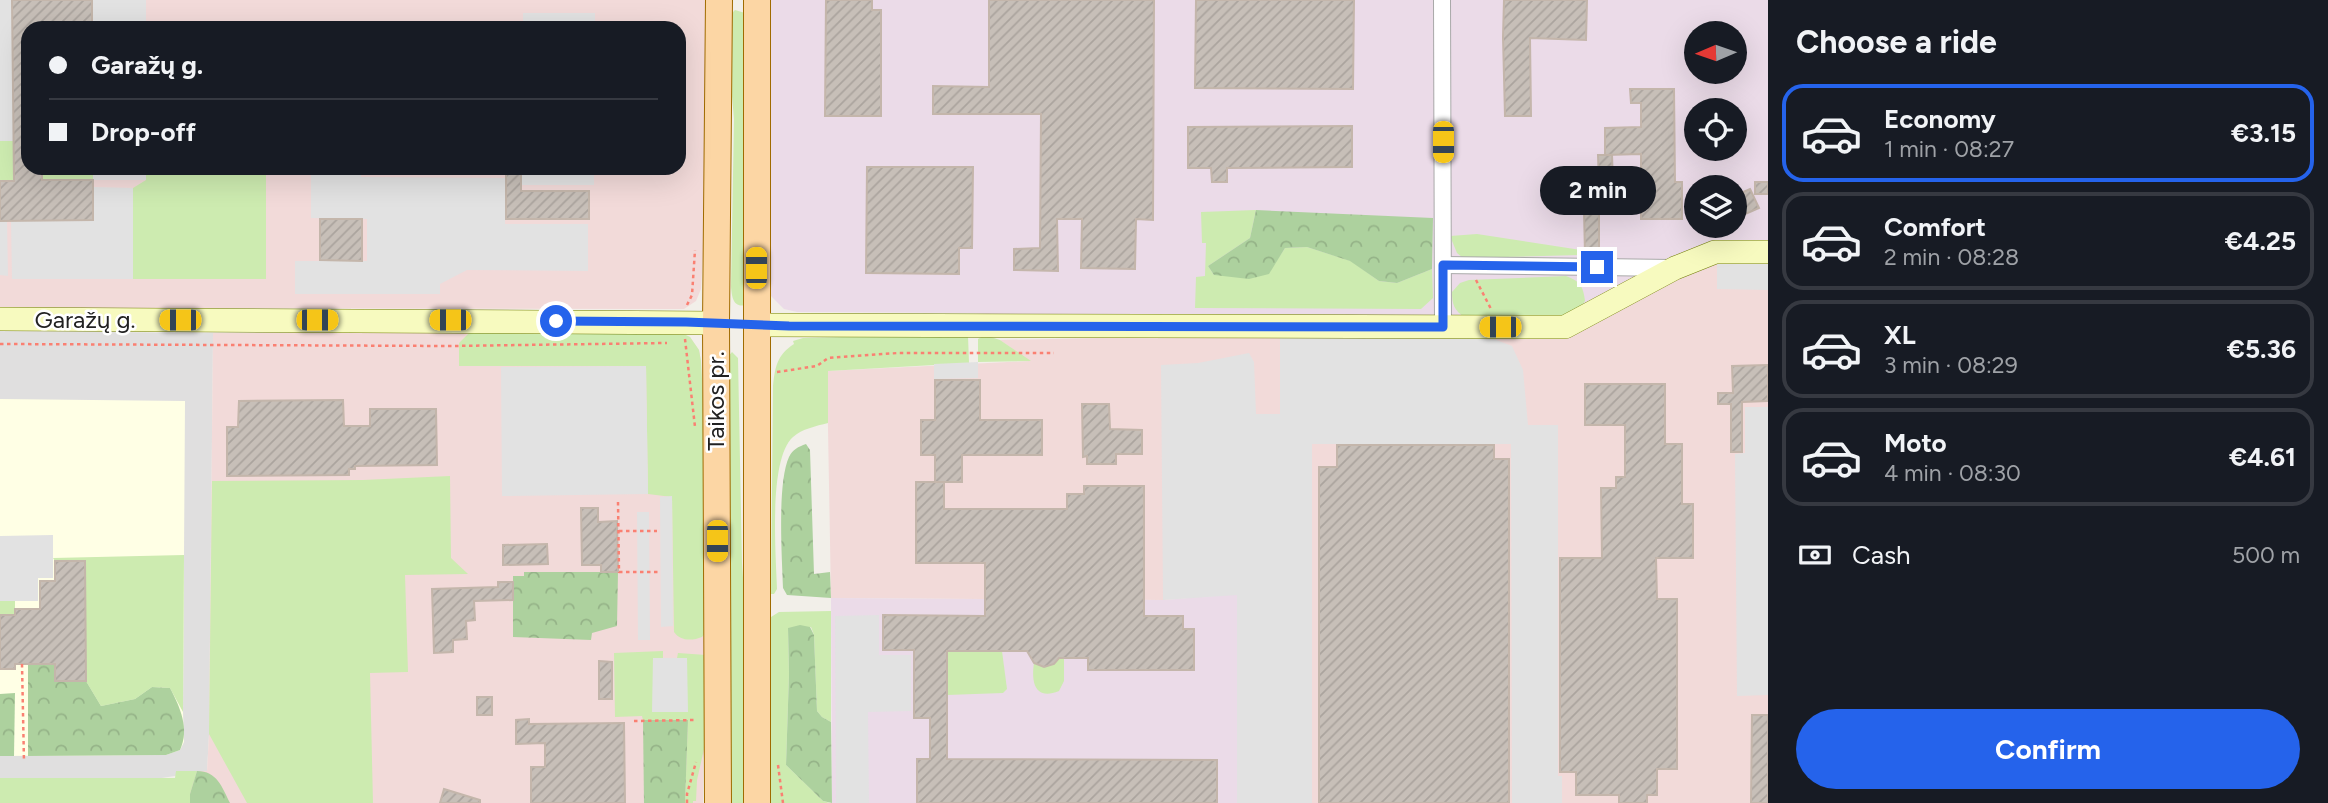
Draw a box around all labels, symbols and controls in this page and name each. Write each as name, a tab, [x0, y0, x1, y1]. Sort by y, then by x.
north arrow	[1684, 21, 1746, 84]
map controls	[1684, 21, 1747, 238]
text: Choose a ride	[1796, 23, 1997, 61]
text: Garažų g.	[91, 49, 203, 81]
button: locate	[1684, 98, 1747, 161]
icon: car	[1800, 102, 1863, 165]
text: Economy	[1884, 103, 1996, 135]
text: Drop-off	[91, 116, 196, 148]
text: €3.15	[2231, 117, 2296, 149]
car	[1433, 121, 1454, 163]
text: 1 min · 08:27	[1884, 135, 2014, 163]
callout: 2 min	[1539, 166, 1655, 215]
button: layers	[1684, 175, 1747, 238]
text: 2 min	[1569, 176, 1627, 204]
icon: car	[1800, 210, 1863, 273]
text: Comfort	[1884, 211, 1986, 243]
text: €4.25	[2225, 225, 2296, 257]
text: 2 min · 08:28	[1884, 243, 2019, 271]
car	[746, 247, 767, 289]
route end	[1581, 251, 1613, 283]
street label: Garažų g.	[34, 305, 136, 334]
route start	[540, 305, 572, 337]
car	[160, 310, 202, 331]
car	[297, 310, 339, 331]
car	[430, 310, 472, 331]
car	[1480, 317, 1522, 338]
icon: car	[1800, 318, 1863, 381]
text: XL	[1884, 319, 1916, 351]
text: €5.36	[2227, 333, 2296, 365]
street label: Taikos pr.	[701, 351, 730, 451]
text: 3 min · 08:29	[1884, 351, 2018, 379]
icon: car	[1800, 426, 1863, 489]
text: Moto	[1884, 427, 1947, 459]
text: €4.61	[2229, 441, 2296, 473]
text: 4 min · 08:30	[1884, 459, 2021, 487]
car	[707, 520, 728, 562]
icon: cash	[1796, 536, 1834, 574]
text: Cash	[1852, 539, 1911, 571]
text: 500 m	[2232, 541, 2300, 569]
button: Confirm	[1796, 709, 2300, 789]

